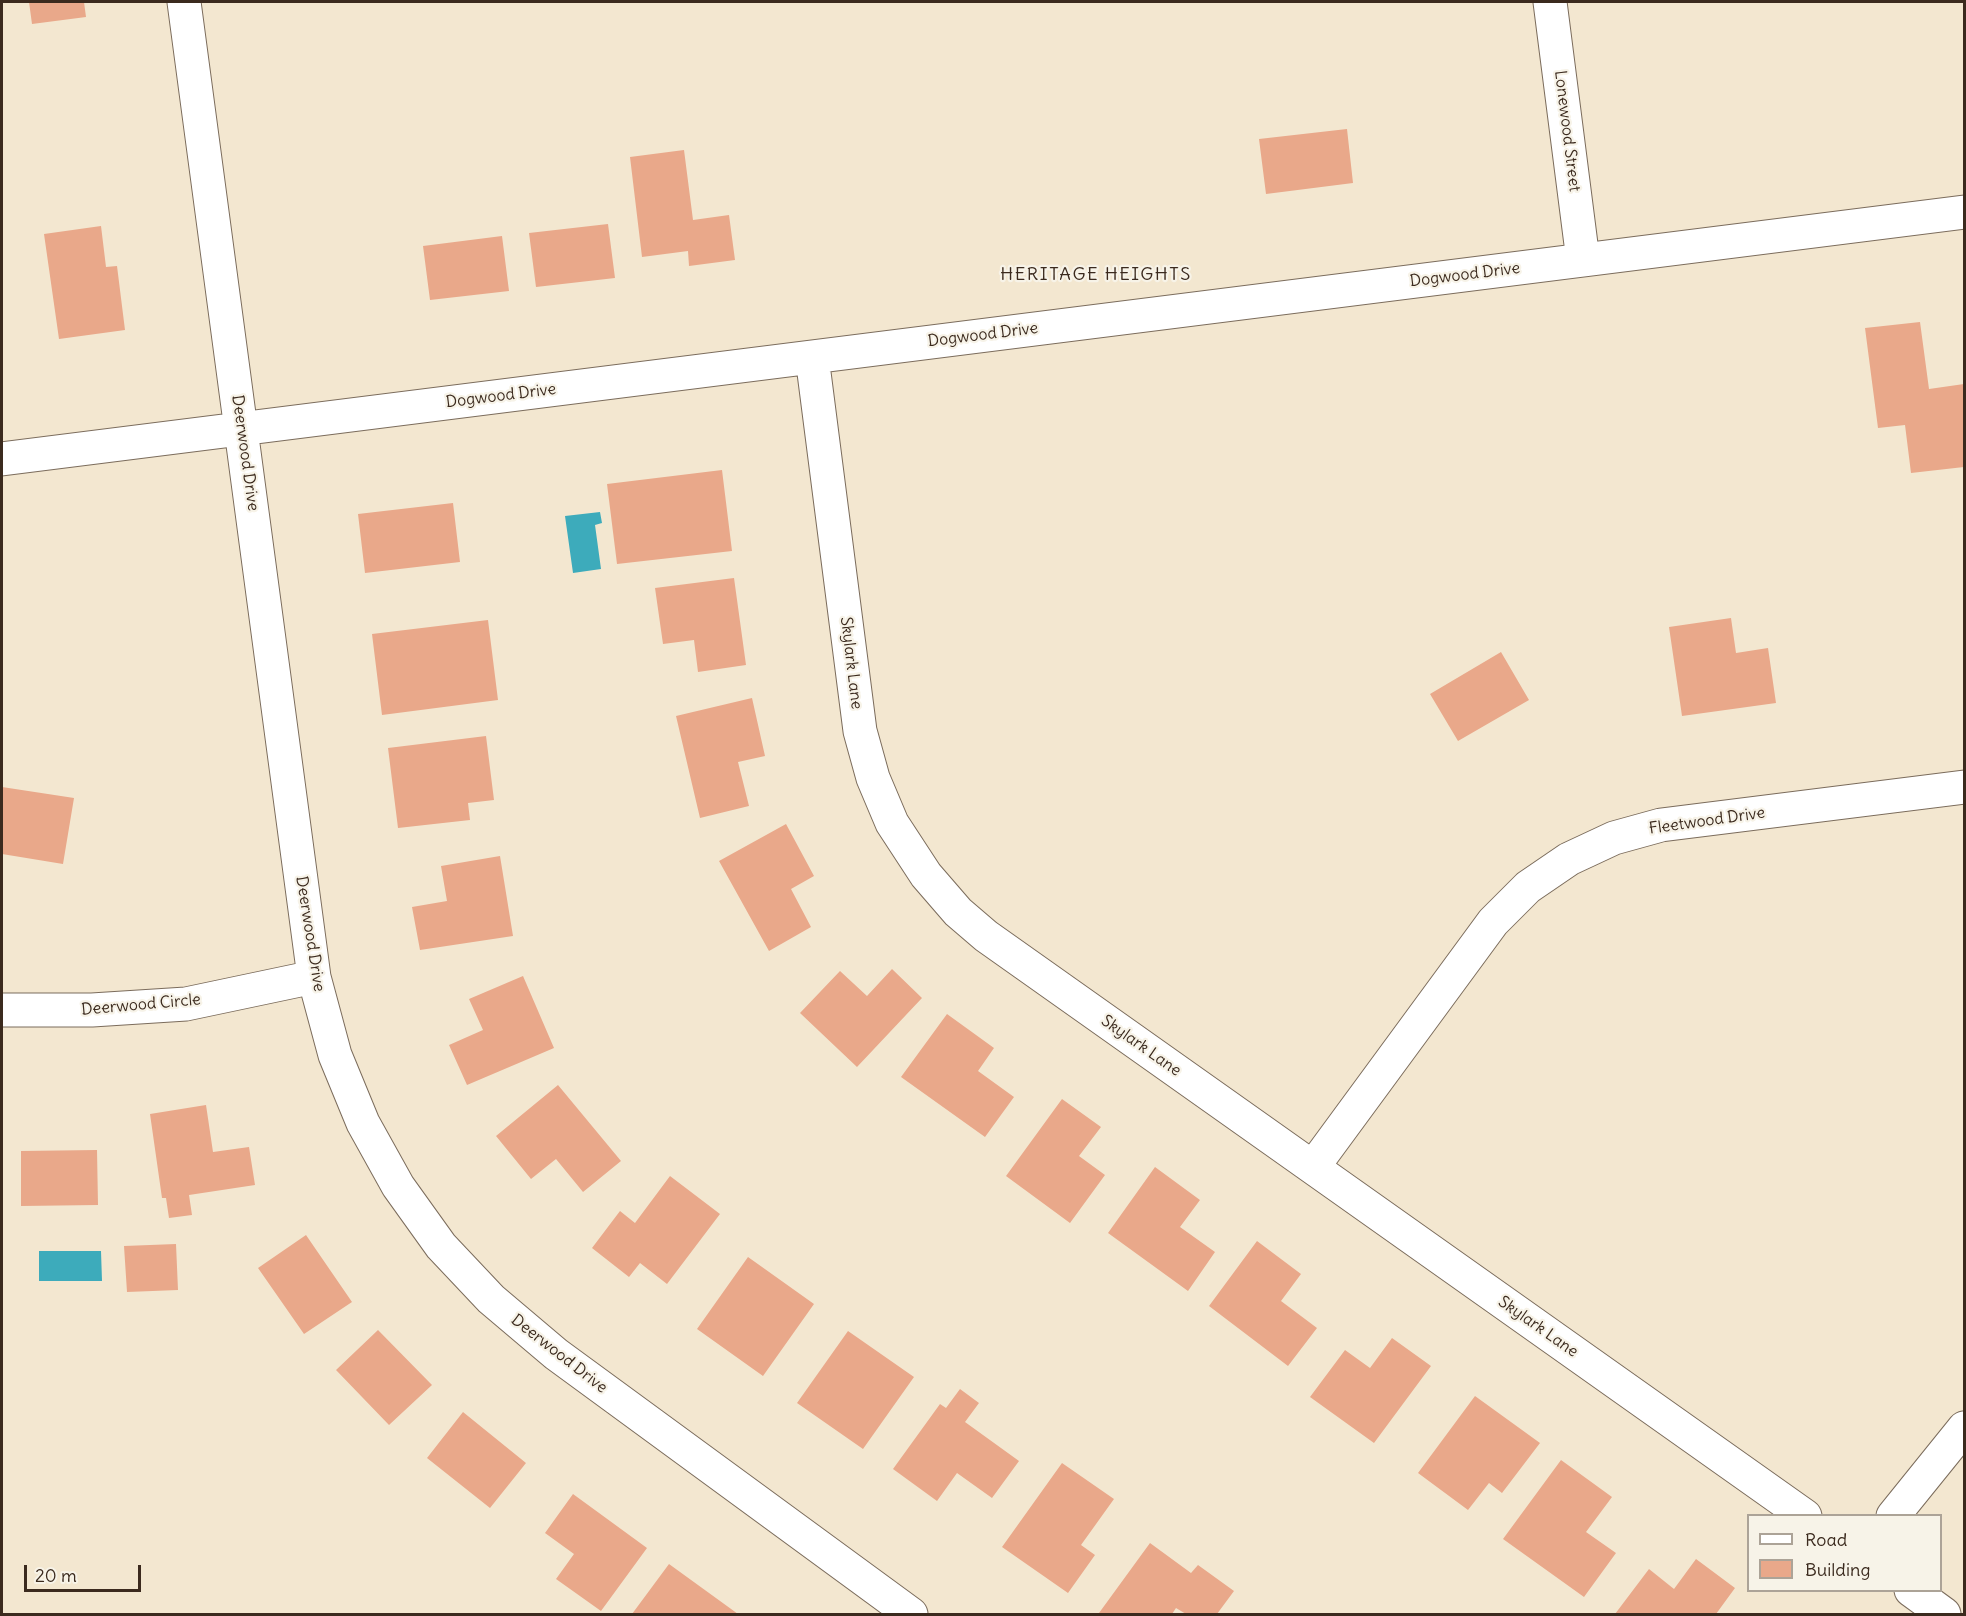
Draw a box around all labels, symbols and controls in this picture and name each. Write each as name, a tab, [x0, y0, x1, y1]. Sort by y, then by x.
street label: Lonewood Street	[1550, 69, 1584, 193]
street label: Dogwood Drive	[1409, 259, 1521, 291]
district label: HERITAGE HEIGHTS	[1000, 264, 1192, 286]
street label: Dogwood Drive	[927, 319, 1039, 351]
street label: Dogwood Drive	[445, 380, 557, 412]
street label: Deerwood Drive	[227, 394, 263, 512]
street label: Skylark Lane	[836, 616, 866, 710]
street label: Fleetwood Drive	[1648, 803, 1766, 839]
street label: Deerwood Drive	[291, 875, 329, 993]
street label: Deerwood Circle	[81, 990, 201, 1020]
street label: Skylark Lane	[1097, 1011, 1185, 1081]
street label: Skylark Lane	[1494, 1292, 1582, 1362]
street label: Deerwood Drive	[507, 1311, 611, 1397]
legend	[1747, 1514, 1942, 1592]
text: Road	[1805, 1528, 1847, 1551]
scale bar	[27, 1553, 144, 1591]
text: Building	[1805, 1558, 1870, 1581]
text: 20 m	[35, 1564, 77, 1587]

